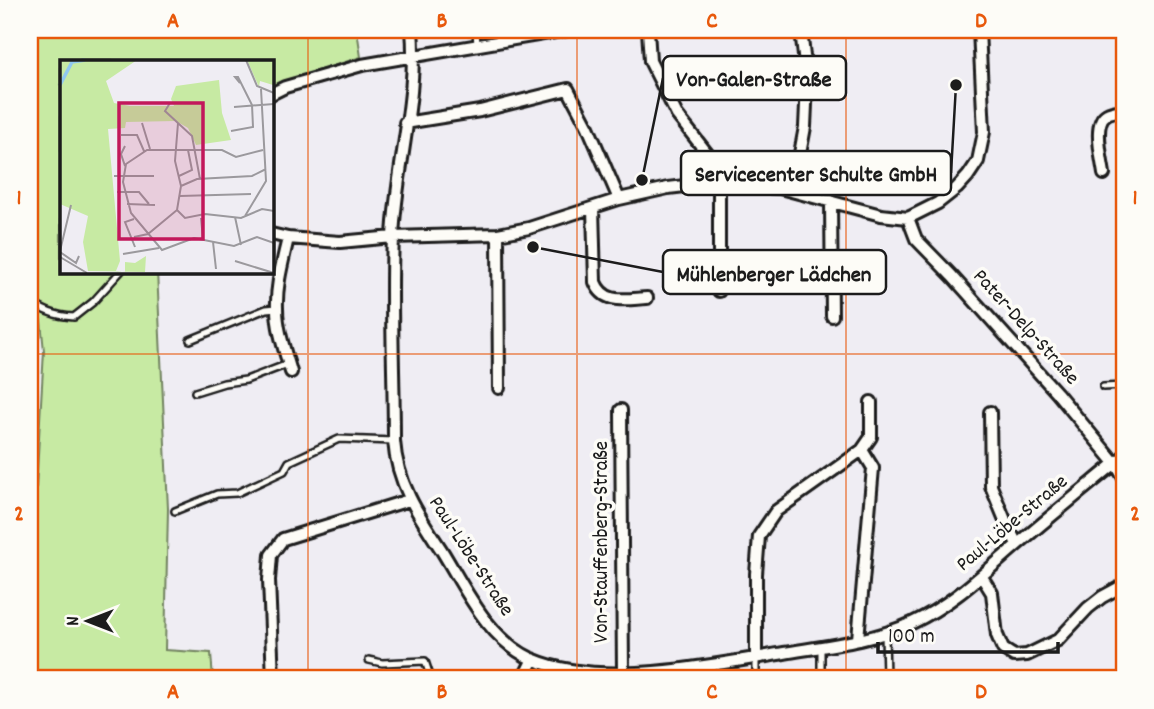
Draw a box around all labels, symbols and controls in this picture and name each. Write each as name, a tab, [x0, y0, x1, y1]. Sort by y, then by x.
text: A	[167, 6, 179, 39]
text: B	[437, 6, 448, 39]
text: C	[706, 6, 718, 39]
text: D	[975, 6, 987, 39]
callout: Von-Galen-Straße	[663, 56, 846, 100]
inset map	[60, 60, 273, 273]
text: Von-Galen-Straße	[676, 65, 832, 98]
callout: Servicecenter Schulte GmbH	[681, 151, 951, 195]
text: Servicecenter Schulte GmbH	[695, 160, 937, 193]
text: 1	[16, 183, 22, 216]
text: 1	[1132, 183, 1138, 216]
callout: Mühlenberger Lädchen	[663, 250, 886, 294]
text: Mühlenberger Lädchen	[677, 260, 872, 293]
street label: Pater-Delp-Straße	[965, 263, 1085, 393]
street label: Von-Stauffenberg-Straße	[588, 441, 618, 643]
street label: Paul-Löbe-Straße	[951, 468, 1075, 580]
street label: Paul-Löbe-Straße	[420, 491, 520, 623]
text: 2	[14, 499, 24, 532]
text: 2	[1130, 499, 1140, 532]
north arrow	[52, 586, 122, 656]
scale bar	[878, 611, 1058, 655]
text: N	[61, 616, 88, 626]
text: 100 m	[888, 623, 935, 653]
text: A	[167, 677, 179, 709]
text: B	[437, 677, 448, 709]
text: C	[706, 677, 718, 709]
text: D	[975, 677, 987, 709]

